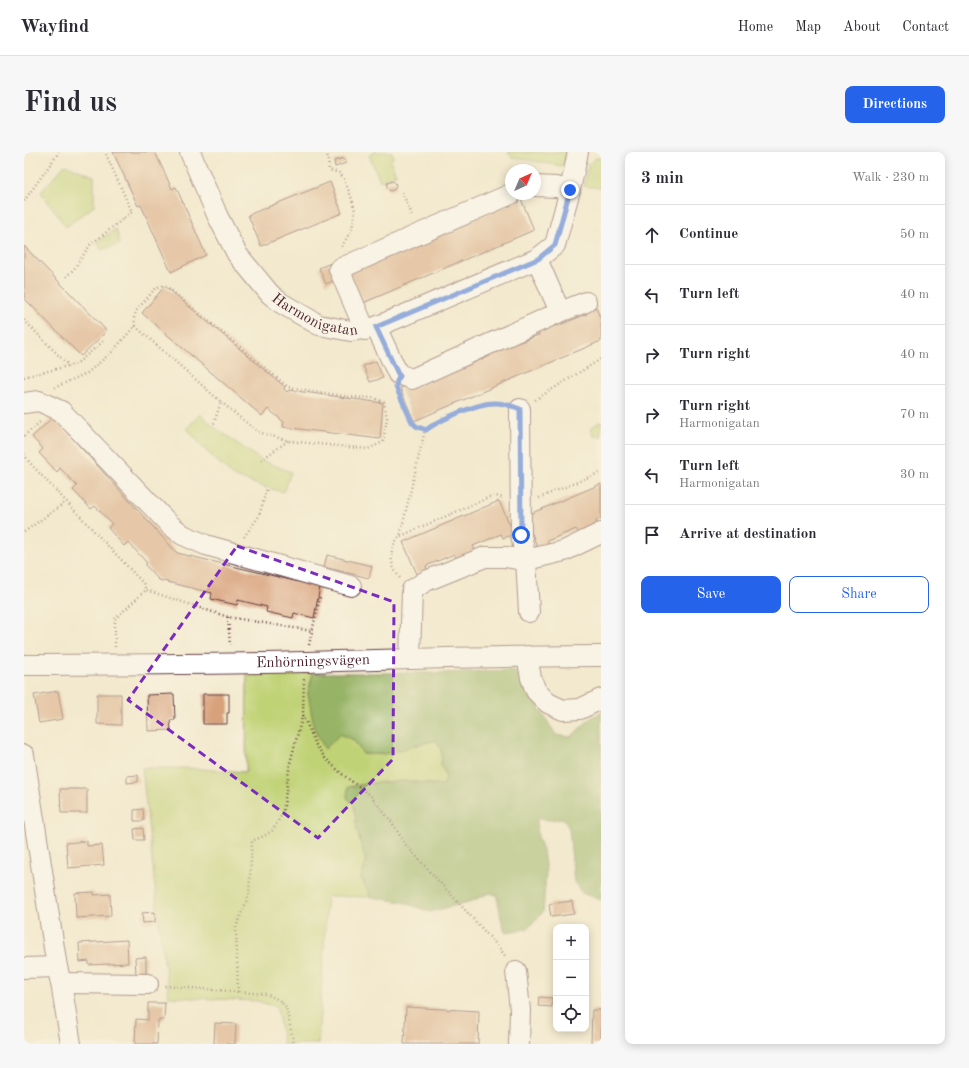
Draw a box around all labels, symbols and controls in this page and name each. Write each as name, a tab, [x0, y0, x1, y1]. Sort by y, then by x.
text: Wayfind	[20, 18, 89, 37]
text: Home	[738, 20, 773, 34]
text: Map	[795, 20, 821, 34]
text: About	[843, 20, 880, 34]
text: Contact	[902, 20, 949, 34]
button: Directions	[845, 86, 945, 123]
text: Find us	[24, 90, 117, 118]
north arrow	[505, 164, 541, 200]
text: 3 min	[641, 170, 684, 187]
text: Walk · 230 m	[852, 171, 929, 184]
route end	[561, 181, 579, 199]
icon: ahead	[641, 224, 663, 246]
text: Continue	[679, 227, 738, 242]
text: 50 m	[900, 228, 929, 241]
icon: left	[641, 284, 663, 306]
text: Turn left	[679, 287, 739, 302]
text: 40 m	[900, 288, 929, 301]
street label: Harmonigatan	[268, 291, 359, 339]
icon: right	[641, 344, 663, 366]
text: Turn right	[679, 347, 750, 362]
text: 40 m	[900, 348, 929, 361]
text: Turn right	[679, 399, 750, 414]
icon: right	[641, 404, 663, 426]
text: 70 m	[900, 408, 929, 421]
text: Harmonigatan	[679, 417, 760, 430]
text: Turn left	[679, 459, 739, 474]
icon: left	[641, 464, 663, 486]
text: 30 m	[900, 468, 929, 481]
text: Harmonigatan	[679, 477, 760, 490]
icon: arrive	[641, 524, 663, 546]
route start	[512, 526, 530, 544]
text: Arrive at destination	[679, 527, 817, 542]
button: Save	[641, 576, 781, 613]
button: Share	[789, 576, 929, 613]
street label: Enhörningsvägen	[256, 653, 370, 671]
map controls	[553, 924, 589, 1032]
button: +	[553, 924, 589, 960]
button: −	[553, 960, 589, 996]
button: locate	[553, 996, 589, 1032]

